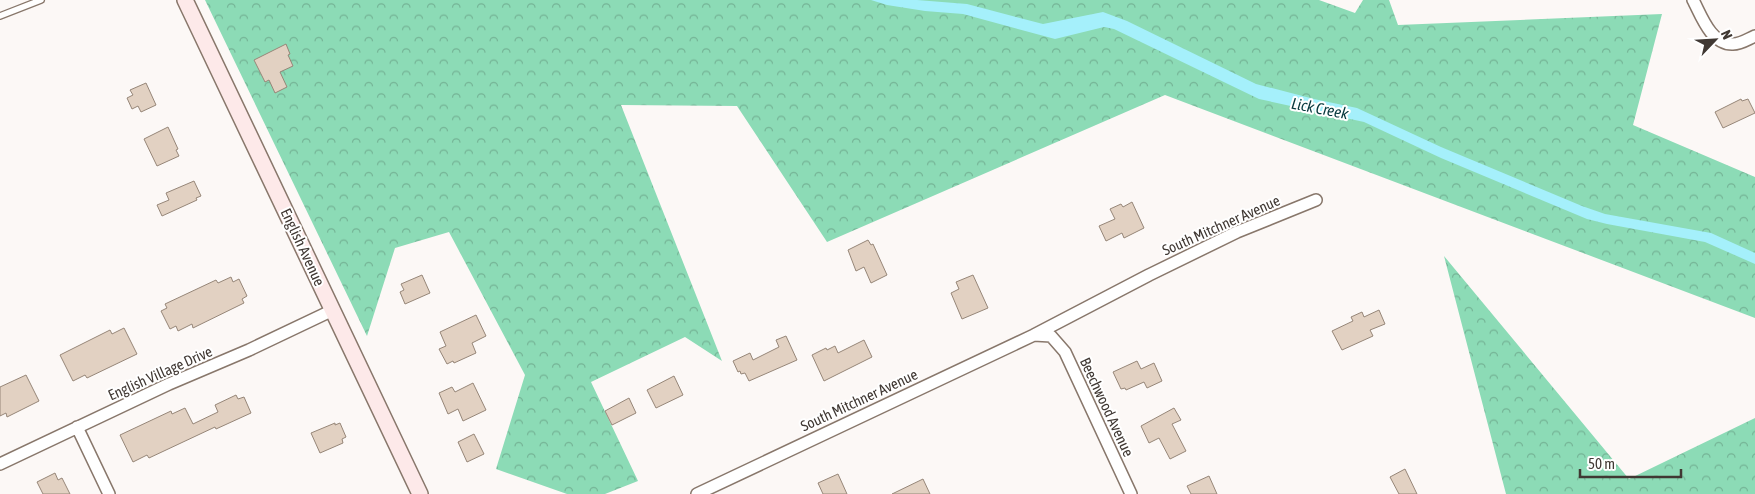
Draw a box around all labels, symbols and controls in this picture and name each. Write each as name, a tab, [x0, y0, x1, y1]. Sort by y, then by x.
north arrow	[1690, 15, 1740, 65]
text: N	[1718, 27, 1736, 42]
water label: Lick Creek	[1290, 94, 1351, 123]
street label: South Mitchner Avenue	[1160, 191, 1283, 259]
street label: English Avenue	[278, 205, 328, 289]
street label: English Village Drive	[105, 342, 215, 404]
street label: Beechwood Avenue	[1077, 355, 1137, 459]
street label: South Mitchner Avenue	[798, 365, 920, 435]
scale bar	[1580, 446, 1681, 478]
text: 50 m	[1588, 455, 1615, 472]

